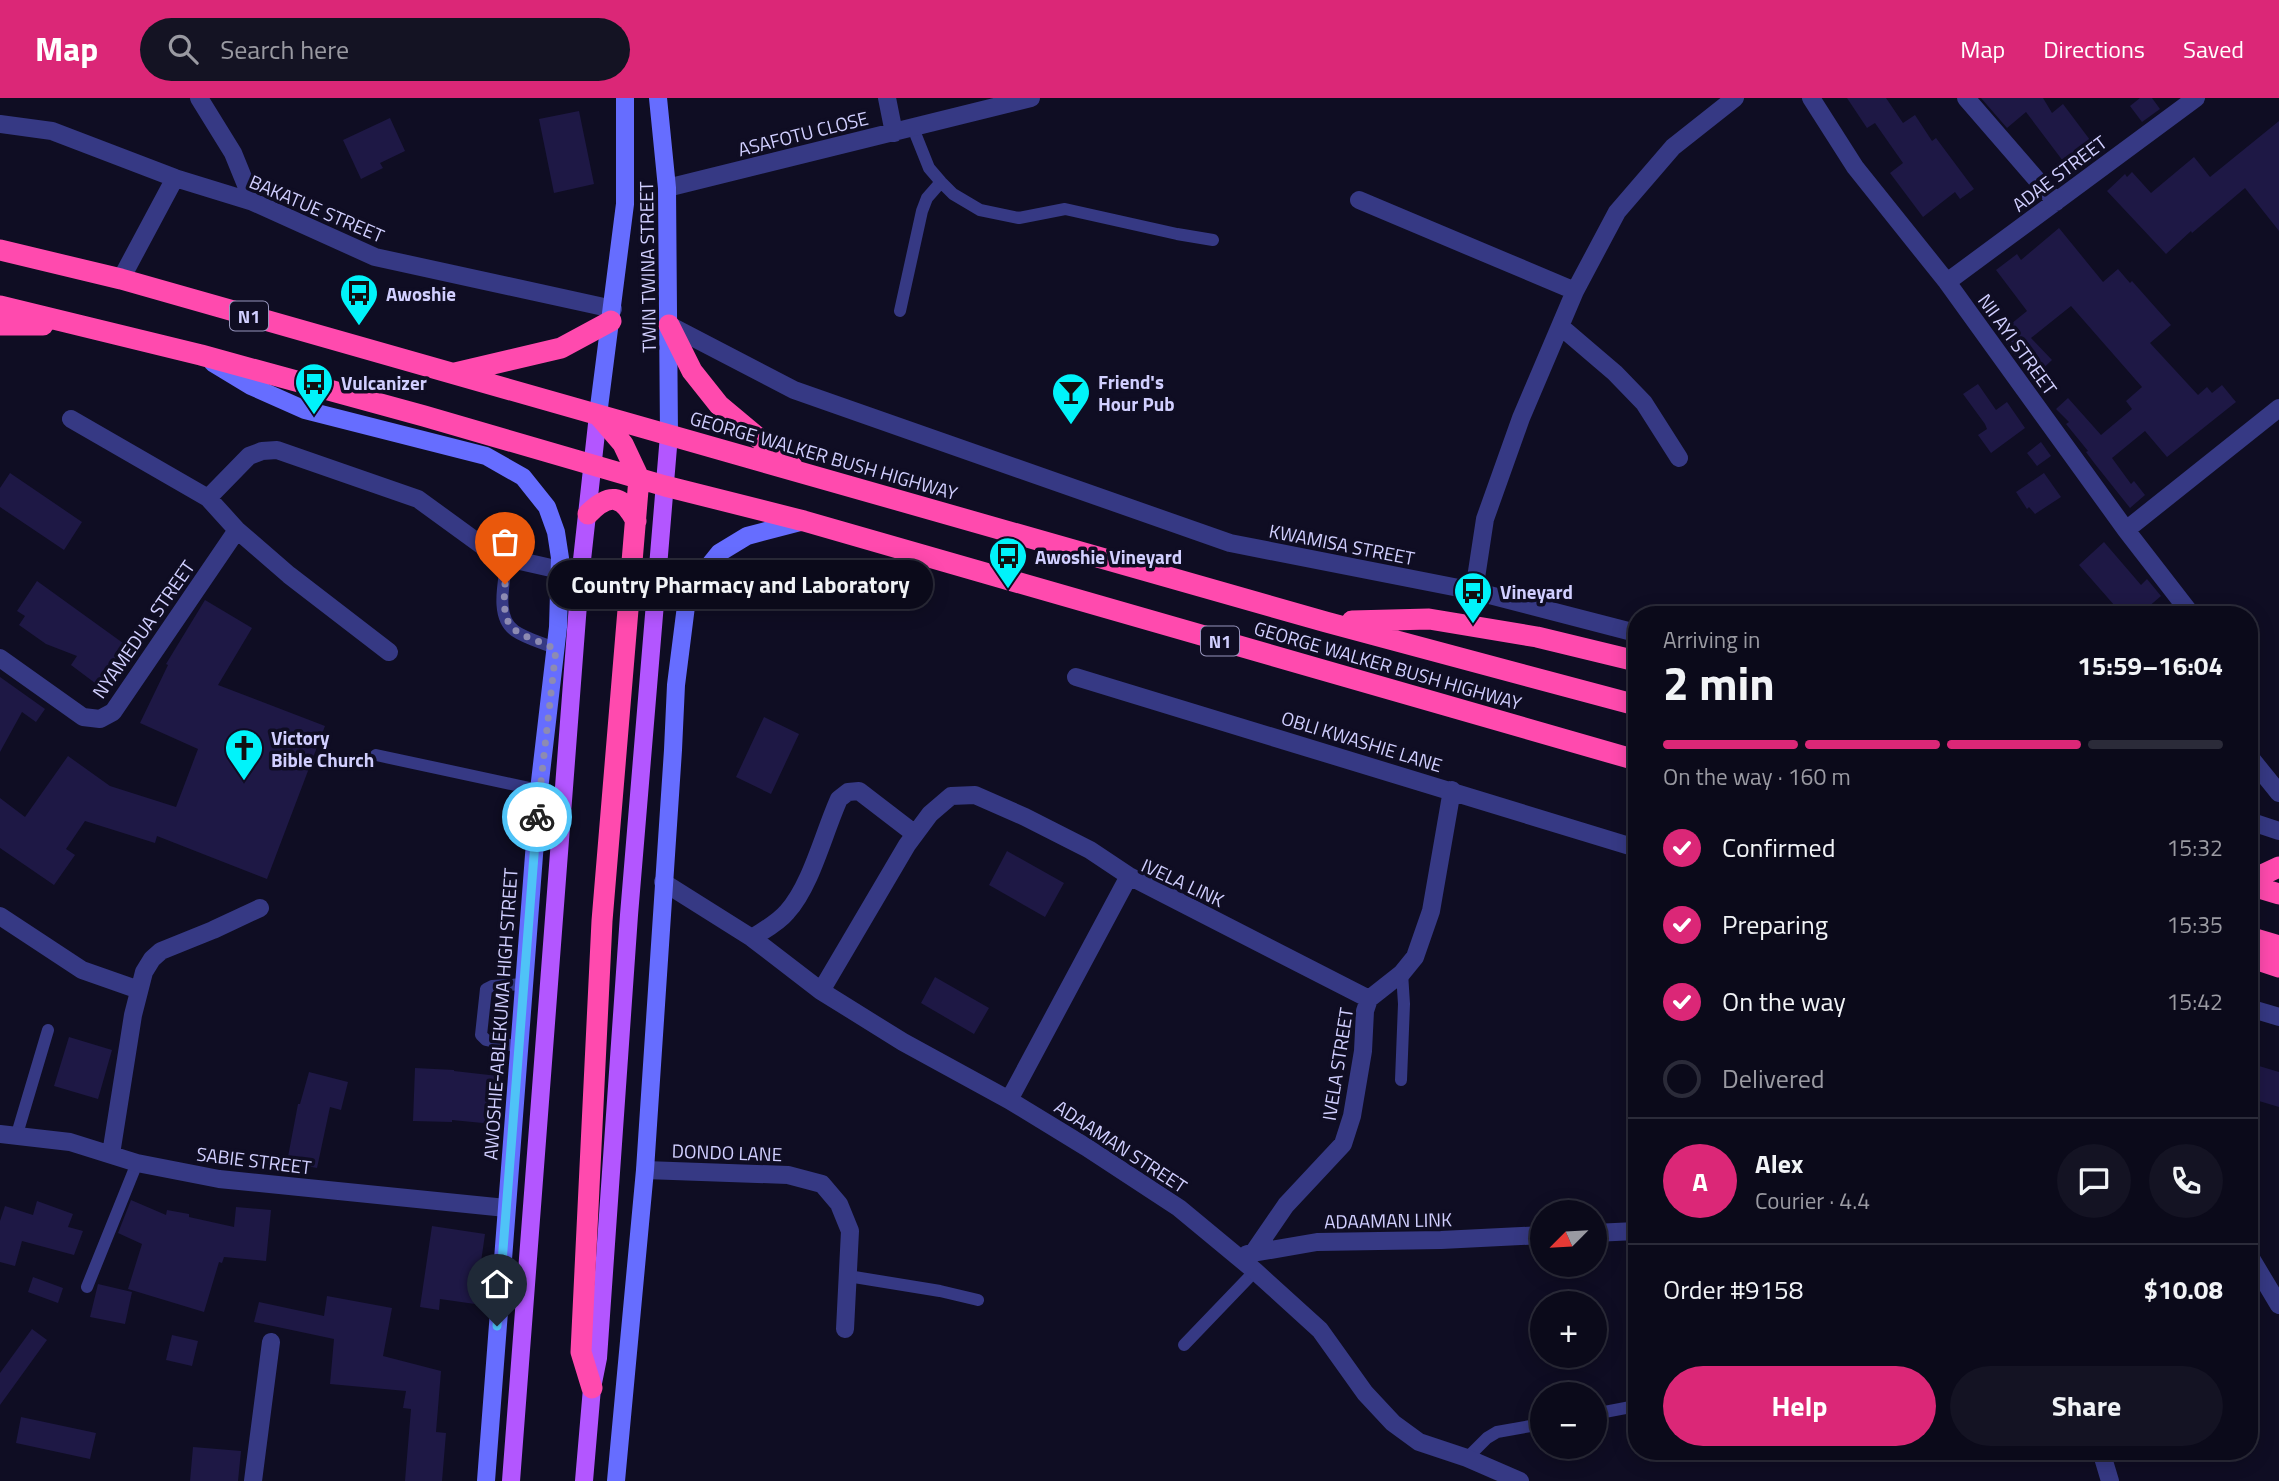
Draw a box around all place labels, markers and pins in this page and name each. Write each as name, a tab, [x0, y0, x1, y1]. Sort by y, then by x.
bus stop icon: Awoshie	[338, 272, 380, 327]
place label: Awoshie	[386, 279, 456, 308]
bus stop icon: Vulcanizer	[293, 361, 335, 416]
place label: Friend's Hour Pub	[1098, 367, 1175, 418]
place label: Vulcanizer	[341, 368, 427, 397]
bar icon: Friend's Hour Pub	[1050, 371, 1092, 426]
pin	[475, 512, 535, 584]
bus stop icon: Awoshie Vineyard	[987, 535, 1029, 590]
place label: Awoshie Vineyard	[1035, 542, 1182, 571]
callout: Country Pharmacy and Laboratory	[547, 560, 932, 608]
bus stop icon: Vineyard	[1452, 570, 1494, 625]
place label: Vineyard	[1500, 577, 1573, 606]
place label: Victory Bible Church	[271, 723, 374, 774]
church icon: Victory Bible Church	[223, 727, 265, 782]
pin	[467, 1254, 527, 1326]

